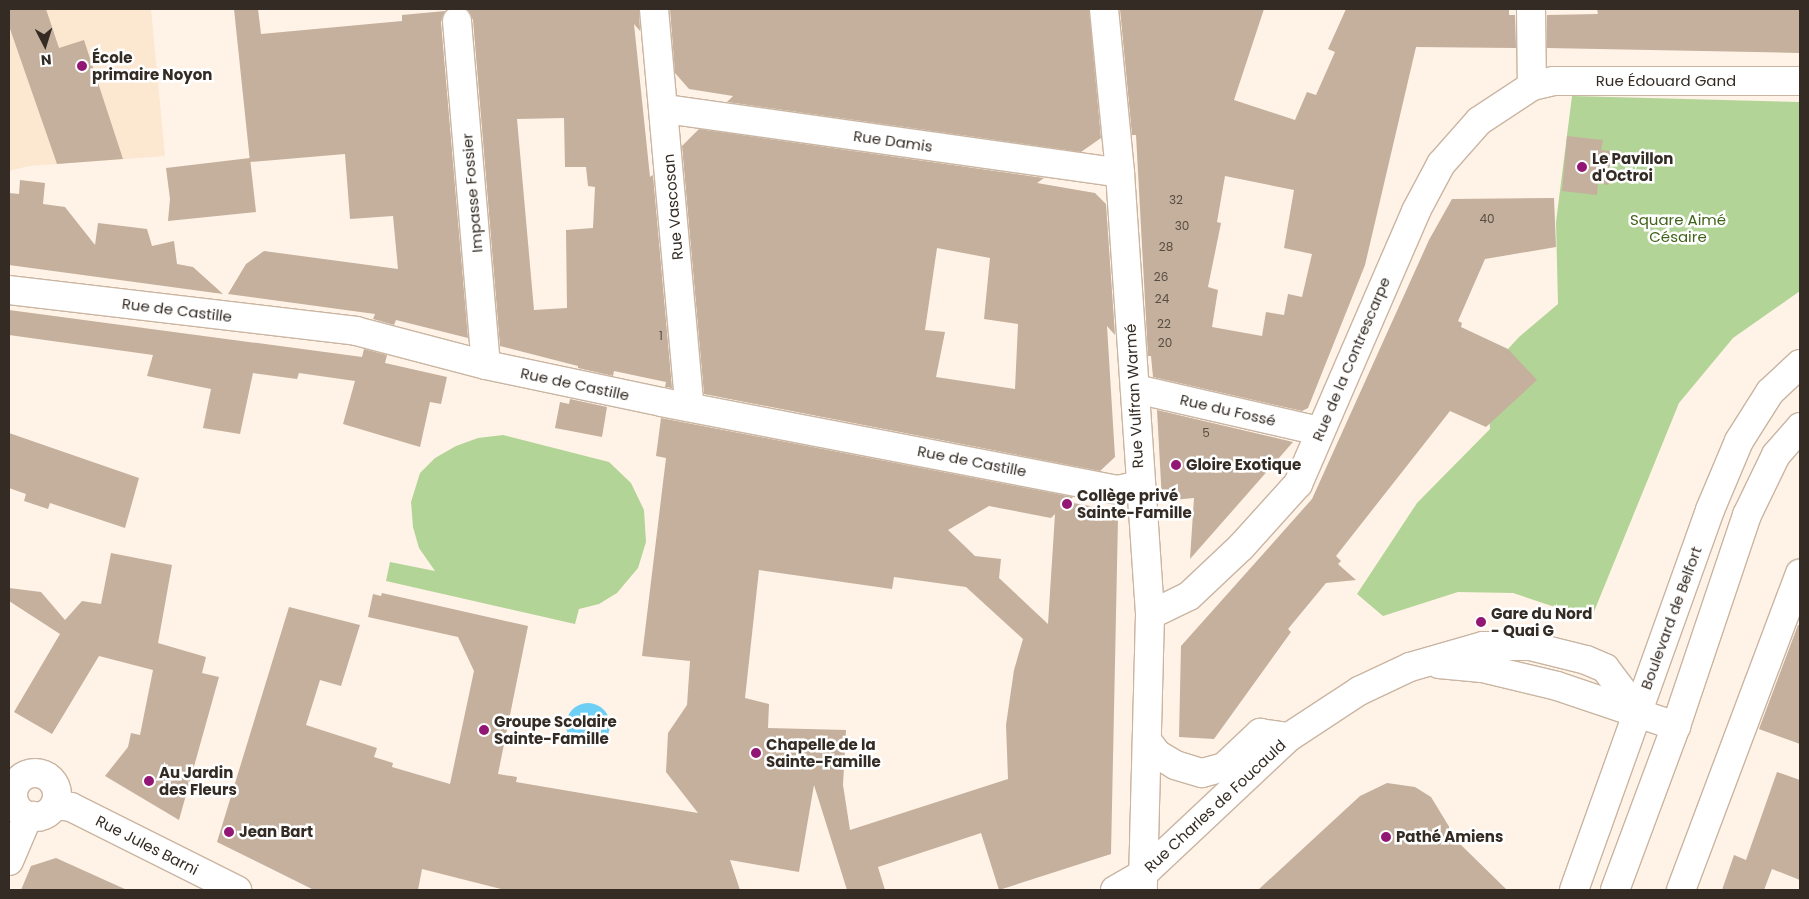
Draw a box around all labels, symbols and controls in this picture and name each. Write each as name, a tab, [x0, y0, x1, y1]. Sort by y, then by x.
north arrow	[20, 20, 70, 70]
place label: École primaire Noyon	[92, 48, 212, 83]
text: N	[40, 50, 52, 70]
marker: École primaire Noyon	[76, 60, 88, 72]
street label: Rue Édouard Gand	[1596, 72, 1736, 90]
street label: Rue Damis	[852, 127, 934, 155]
street label: Impasse Fossier	[458, 133, 486, 253]
place label: Le Pavillon d'Octroi	[1592, 149, 1673, 184]
street label: Rue Vascosan	[659, 153, 687, 261]
marker: Le Pavillon d'Octroi	[1576, 161, 1588, 173]
house number: 32	[1169, 193, 1183, 207]
park label: Square Aimé Césaire	[1630, 210, 1726, 245]
house number: 40	[1479, 212, 1495, 226]
house number: 30	[1175, 219, 1189, 233]
house number: 28	[1159, 240, 1173, 254]
house number: 26	[1154, 270, 1168, 284]
street label: Rue de la Contrescarpe	[1308, 274, 1394, 444]
house number: 24	[1155, 292, 1169, 306]
street label: Rue de Castille	[121, 294, 233, 326]
house number: 22	[1157, 317, 1171, 331]
street label: Rue Vulfran Warmé	[1121, 323, 1147, 469]
house number: 1	[659, 329, 663, 343]
house number: 20	[1158, 336, 1172, 350]
street label: Rue de Castille	[519, 364, 631, 404]
street label: Rue du Fossé	[1178, 390, 1278, 430]
house number: 5	[1202, 426, 1210, 440]
street label: Rue de Castille	[916, 442, 1028, 480]
place label: Gloire Exotique	[1186, 456, 1301, 474]
marker: Gloire Exotique	[1170, 459, 1182, 471]
place label: Collège privé Sainte-Famille	[1077, 486, 1192, 521]
marker: Collège privé Sainte-Famille	[1061, 498, 1073, 510]
street label: Boulevard de Belfort	[1637, 544, 1705, 692]
place label: Gare du Nord - Quai G	[1491, 604, 1592, 639]
marker: Gare du Nord - Quai G	[1475, 616, 1487, 628]
place label: Groupe Scolaire Sainte-Famille	[494, 712, 617, 747]
marker: Groupe Scolaire Sainte-Famille	[478, 724, 490, 736]
place label: Chapelle de la Sainte-Famille	[766, 735, 881, 770]
street label: Rue Charles de Foucauld	[1141, 736, 1289, 876]
marker: Chapelle de la Sainte-Famille	[750, 747, 762, 759]
place label: Au Jardin des Fleurs	[159, 763, 237, 798]
marker: Au Jardin des Fleurs	[143, 775, 155, 787]
street label: Rue Jules Barni	[93, 811, 201, 879]
place label: Jean Bart	[239, 823, 313, 841]
marker: Jean Bart	[223, 826, 235, 838]
place label: Pathé Amiens	[1396, 828, 1503, 846]
marker: Pathé Amiens	[1380, 831, 1392, 843]

